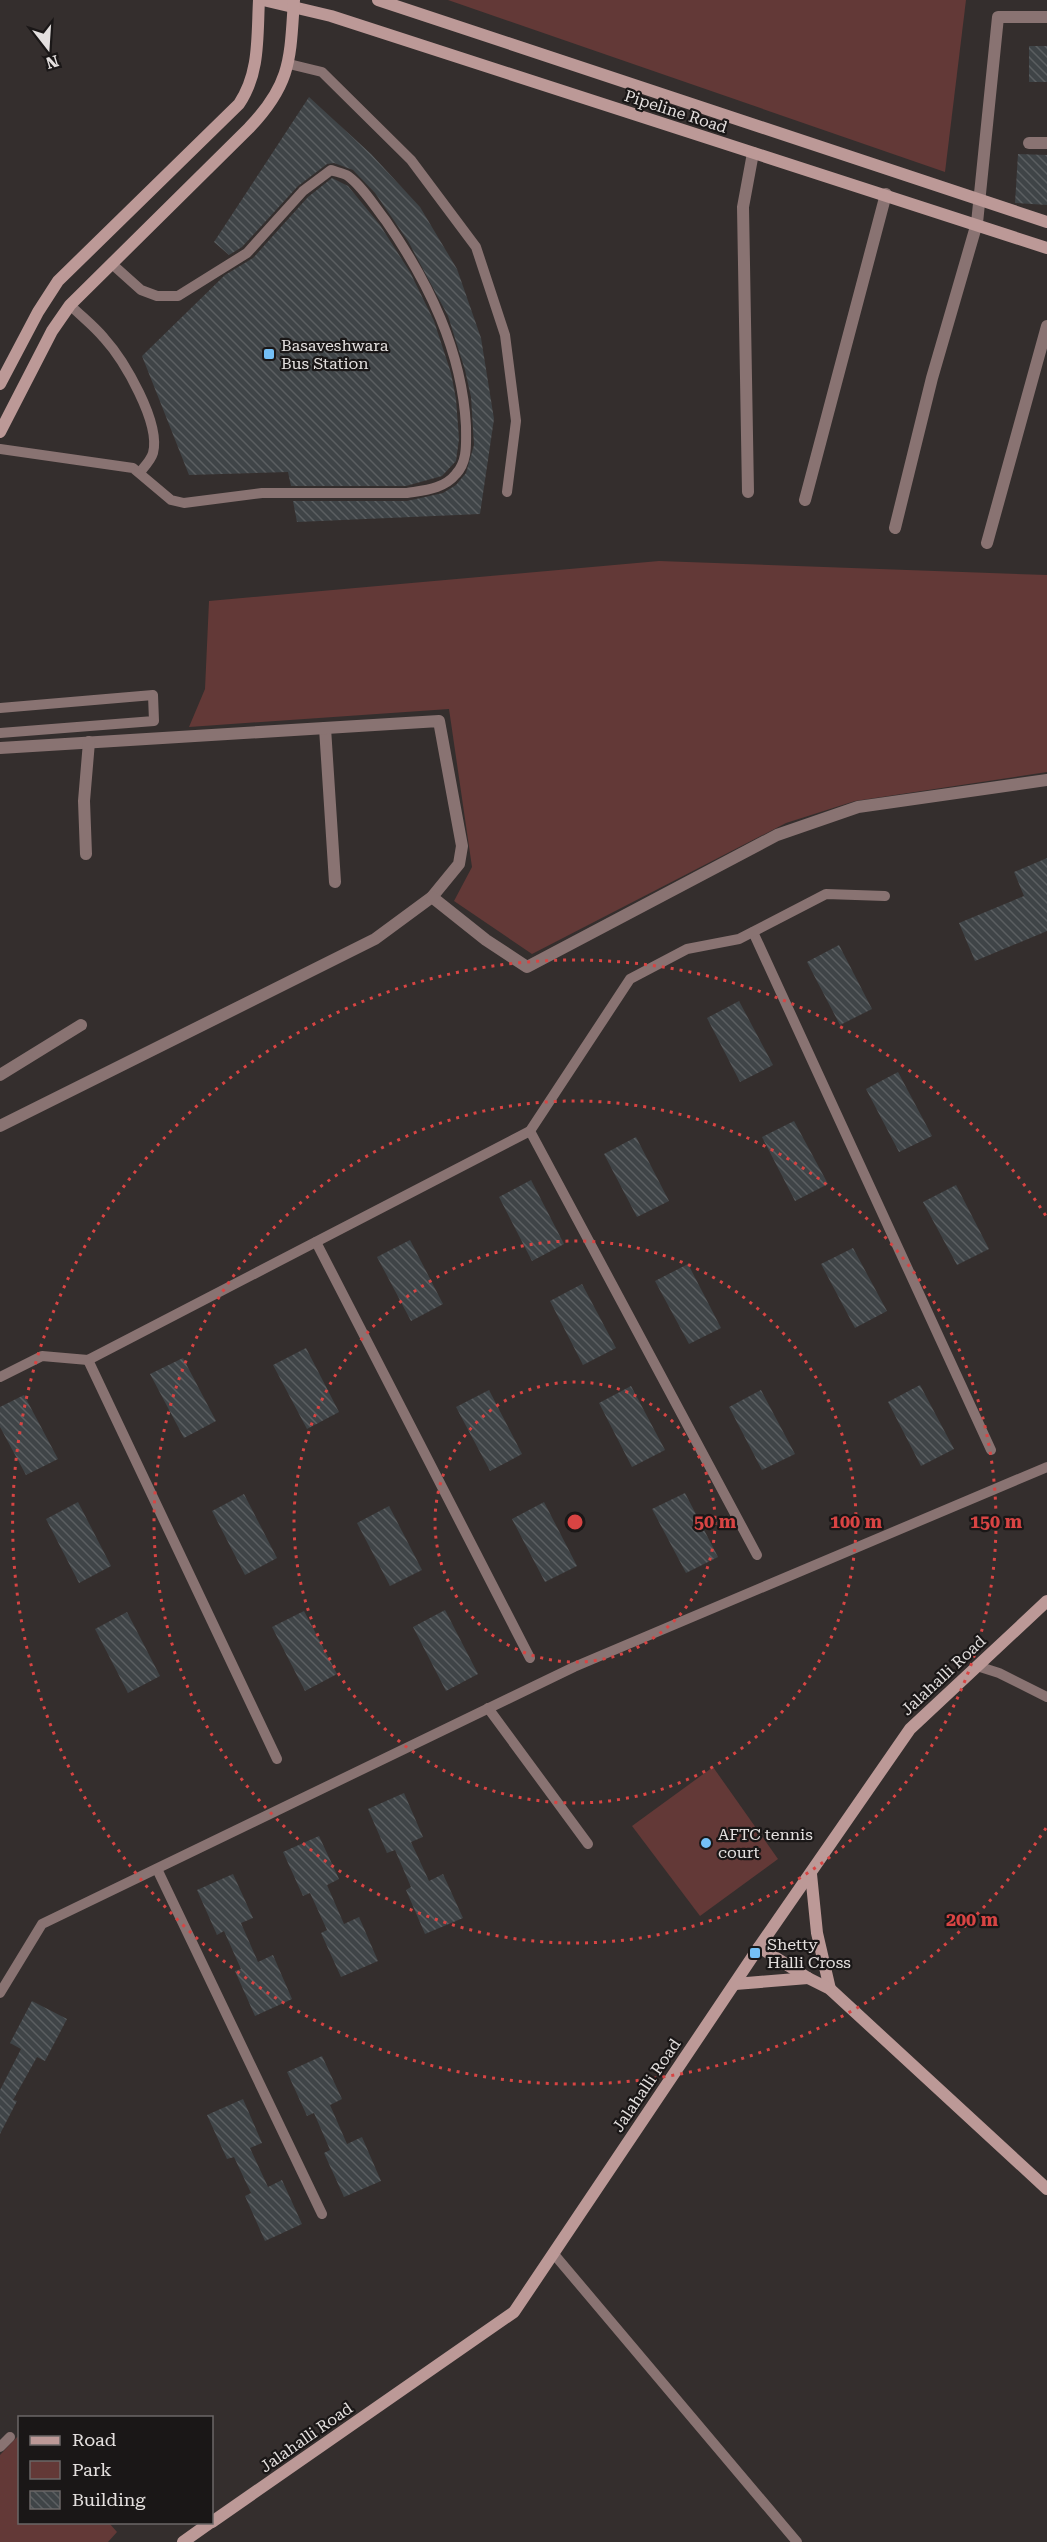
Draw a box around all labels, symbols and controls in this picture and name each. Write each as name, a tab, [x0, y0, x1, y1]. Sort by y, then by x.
north arrow	[18, 18, 78, 78]
text: N	[44, 51, 61, 73]
street label: Pipeline Road	[622, 86, 730, 137]
place label: Basaveshwara Bus Station	[281, 336, 389, 373]
marker: Basaveshwara Bus Station	[262, 347, 276, 361]
text: 50 m	[694, 1511, 737, 1532]
text: 100 m	[830, 1511, 883, 1532]
text: 150 m	[970, 1511, 1023, 1532]
centre of rings	[565, 1512, 585, 1532]
street label: Jalahalli Road	[897, 1631, 989, 1719]
place label: AFTC tennis court	[718, 1825, 813, 1862]
marker: AFTC tennis court	[699, 1836, 713, 1850]
text: 200 m	[946, 1909, 999, 1930]
place label: Shetty Halli Cross	[767, 1935, 851, 1972]
marker: Shetty Halli Cross	[748, 1946, 762, 1960]
street label: Jalahalli Road	[608, 2035, 685, 2135]
street label: Jalahalli Road	[256, 2399, 356, 2476]
legend	[18, 2416, 213, 2524]
text: Road	[72, 2429, 117, 2450]
text: Park	[72, 2459, 112, 2480]
text: Building	[72, 2489, 146, 2510]

